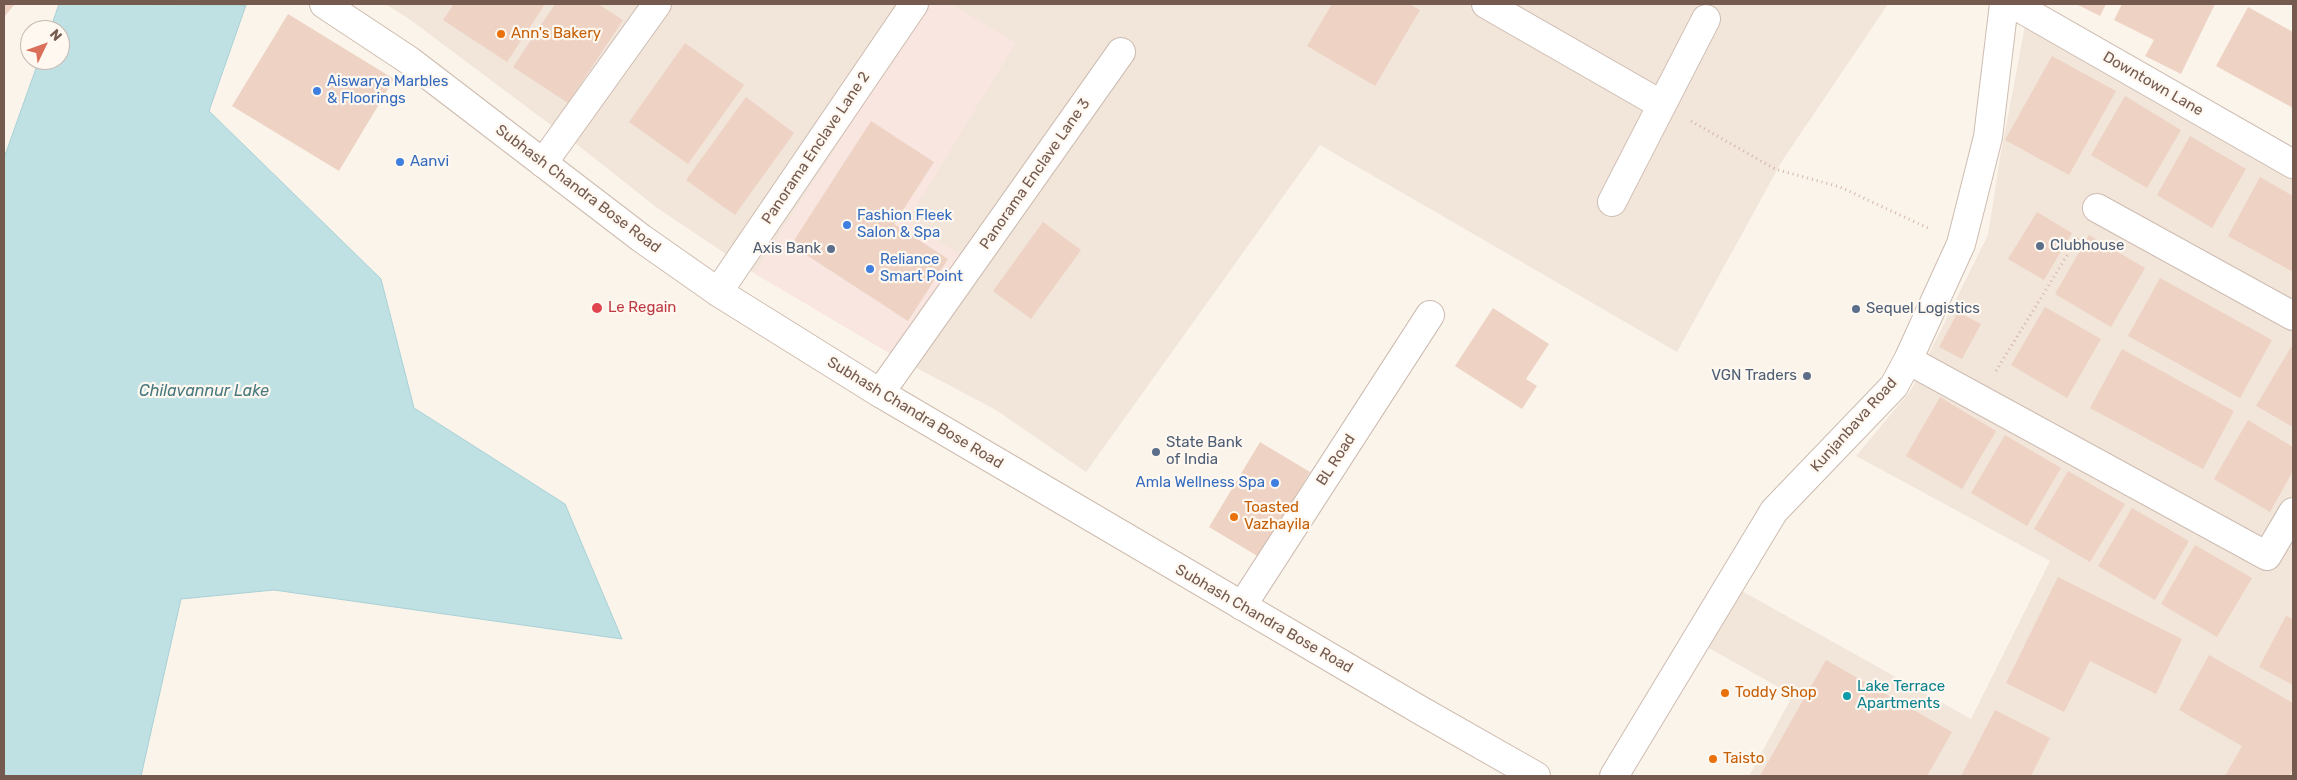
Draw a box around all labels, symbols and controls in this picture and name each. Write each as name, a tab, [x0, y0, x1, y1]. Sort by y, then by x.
north arrow	[20, 20, 70, 70]
place label: Ann's Bakery	[511, 25, 601, 43]
text: N	[46, 26, 65, 45]
marker: Ann's Bakery	[495, 28, 507, 40]
street label: Downtown Lane	[2100, 48, 2206, 120]
street label: Panorama Enclave Lane 2	[758, 69, 874, 227]
place label: Aiswarya Marbles & Floorings	[327, 73, 448, 108]
marker: Aiswarya Marbles & Floorings	[311, 85, 323, 97]
street label: Panorama Enclave Lane 3	[976, 95, 1094, 253]
street label: Subhash Chandra Bose Road	[492, 121, 664, 257]
place label: Aanvi	[410, 153, 449, 171]
marker: Aanvi	[394, 156, 406, 168]
place label: Fashion Fleek Salon & Spa	[857, 207, 952, 242]
marker: Fashion Fleek Salon & Spa	[841, 219, 853, 231]
place label: Clubhouse	[2050, 237, 2124, 255]
place label: Axis Bank	[753, 240, 821, 258]
marker: Clubhouse	[2034, 240, 2046, 252]
marker: Axis Bank	[825, 243, 837, 255]
place label: Reliance Smart Point	[880, 251, 963, 286]
marker: Reliance Smart Point	[864, 263, 876, 275]
place label: Le Regain	[608, 299, 676, 317]
place label: Sequel Logistics	[1866, 300, 1980, 318]
marker: Le Regain	[590, 301, 604, 315]
marker: Sequel Logistics	[1850, 303, 1862, 315]
street label: Subhash Chandra Bose Road	[824, 353, 1006, 473]
place label: VGN Traders	[1711, 367, 1797, 385]
marker: VGN Traders	[1801, 370, 1813, 382]
street label: Kunjanbava Road	[1807, 374, 1901, 476]
water label: Chilavannur Lake	[139, 381, 269, 401]
street label: BL Road	[1313, 431, 1359, 489]
place label: State Bank of India	[1166, 434, 1242, 469]
marker: State Bank of India	[1150, 446, 1162, 458]
place label: Amla Wellness Spa	[1136, 474, 1265, 492]
marker: Amla Wellness Spa	[1269, 477, 1281, 489]
place label: Toasted Vazhayila	[1244, 499, 1310, 534]
marker: Toasted Vazhayila	[1228, 511, 1240, 523]
street label: Subhash Chandra Bose Road	[1172, 561, 1356, 677]
place label: Lake Terrace Apartments	[1857, 678, 1945, 713]
place label: Toddy Shop	[1735, 684, 1817, 702]
marker: Toddy Shop	[1719, 687, 1731, 699]
marker: Lake Terrace Apartments	[1841, 690, 1853, 702]
place label: Taisto	[1723, 750, 1764, 768]
marker: Taisto	[1707, 753, 1719, 765]

